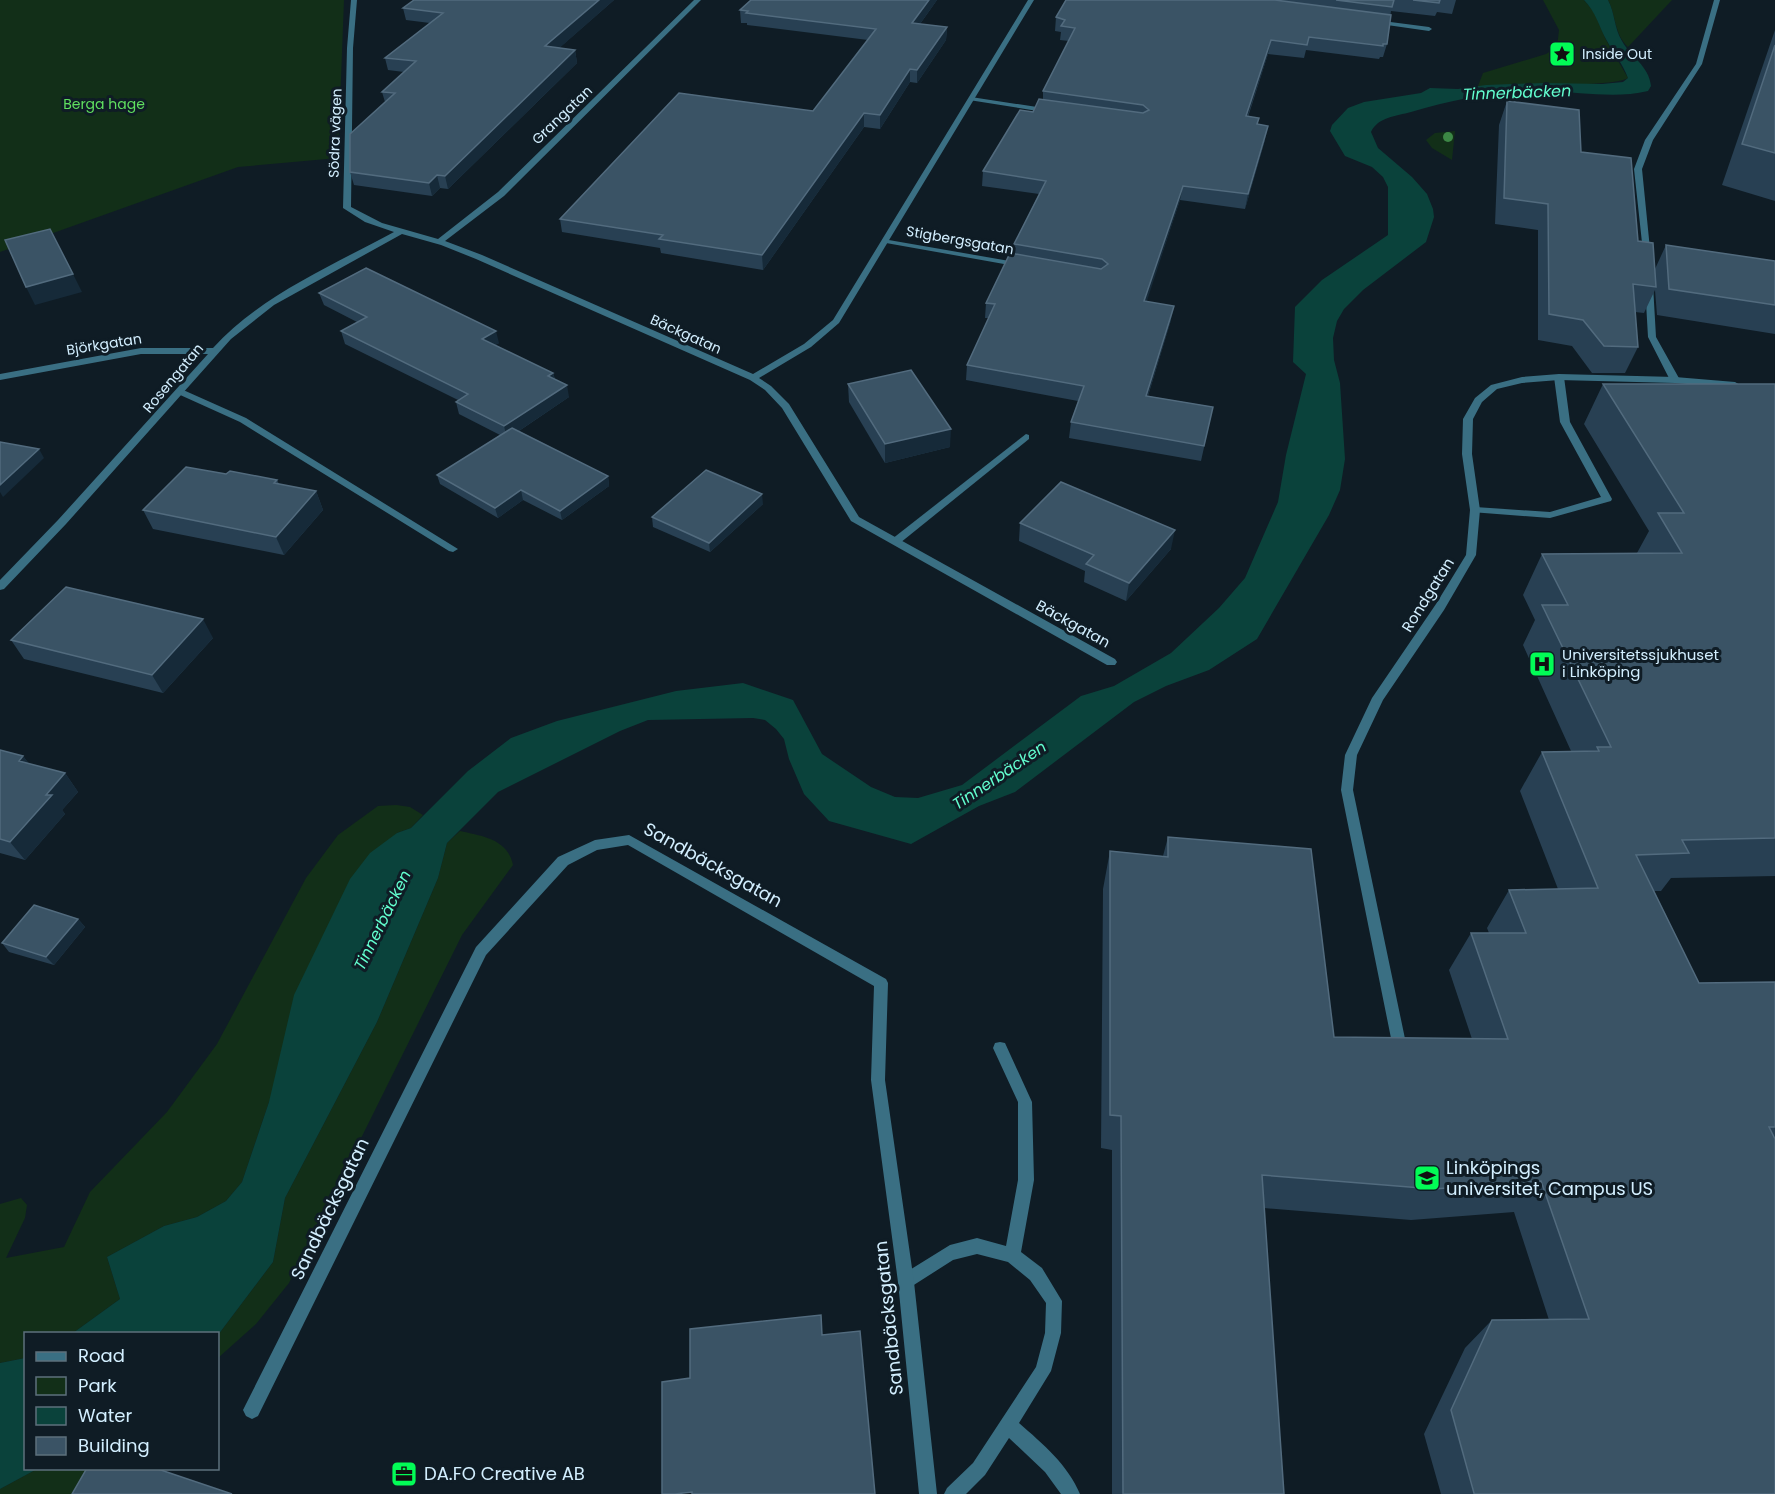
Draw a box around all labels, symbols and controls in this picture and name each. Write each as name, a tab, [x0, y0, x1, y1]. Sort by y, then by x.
place icon: Inside Out	[1547, 39, 1577, 69]
place label: Inside Out	[1582, 44, 1652, 64]
water label: Tinnerbäcken	[1462, 79, 1572, 106]
street label: Grangatan	[527, 81, 597, 149]
street label: Södra vägen	[323, 88, 347, 178]
park label: Berga hage	[63, 94, 145, 114]
street label: Stigbergsgatan	[905, 221, 1015, 259]
street label: Bäckgatan	[647, 309, 725, 359]
street label: Björkgatan	[65, 328, 143, 360]
street label: Rosengatan	[138, 339, 208, 417]
street label: Rondgatan	[1396, 554, 1459, 636]
street label: Bäckgatan	[1032, 595, 1114, 653]
place label: Universitetssjukhuset i Linköping	[1562, 644, 1719, 682]
hospital icon: Universitetssjukhuset i Linköping	[1527, 649, 1557, 679]
water label: Tinnerbäcken	[948, 735, 1051, 815]
street label: Sandbäcksgatan	[639, 816, 787, 913]
water label: Tinnerbäcken	[348, 866, 417, 974]
street label: Sandbäcksgatan	[284, 1134, 375, 1284]
place label: Linköpings universitet, Campus US	[1446, 1155, 1653, 1201]
school or university icon: Linköpings universitet, Campus US	[1412, 1163, 1442, 1193]
street label: Sandbäcksgatan	[868, 1240, 909, 1396]
legend	[24, 1332, 219, 1470]
text: Road	[78, 1343, 125, 1368]
text: Park	[78, 1373, 117, 1398]
text: Water	[78, 1403, 132, 1428]
text: Building	[78, 1433, 150, 1458]
office icon: DA.FO Creative AB	[389, 1459, 419, 1489]
place label: DA.FO Creative AB	[424, 1461, 585, 1486]

